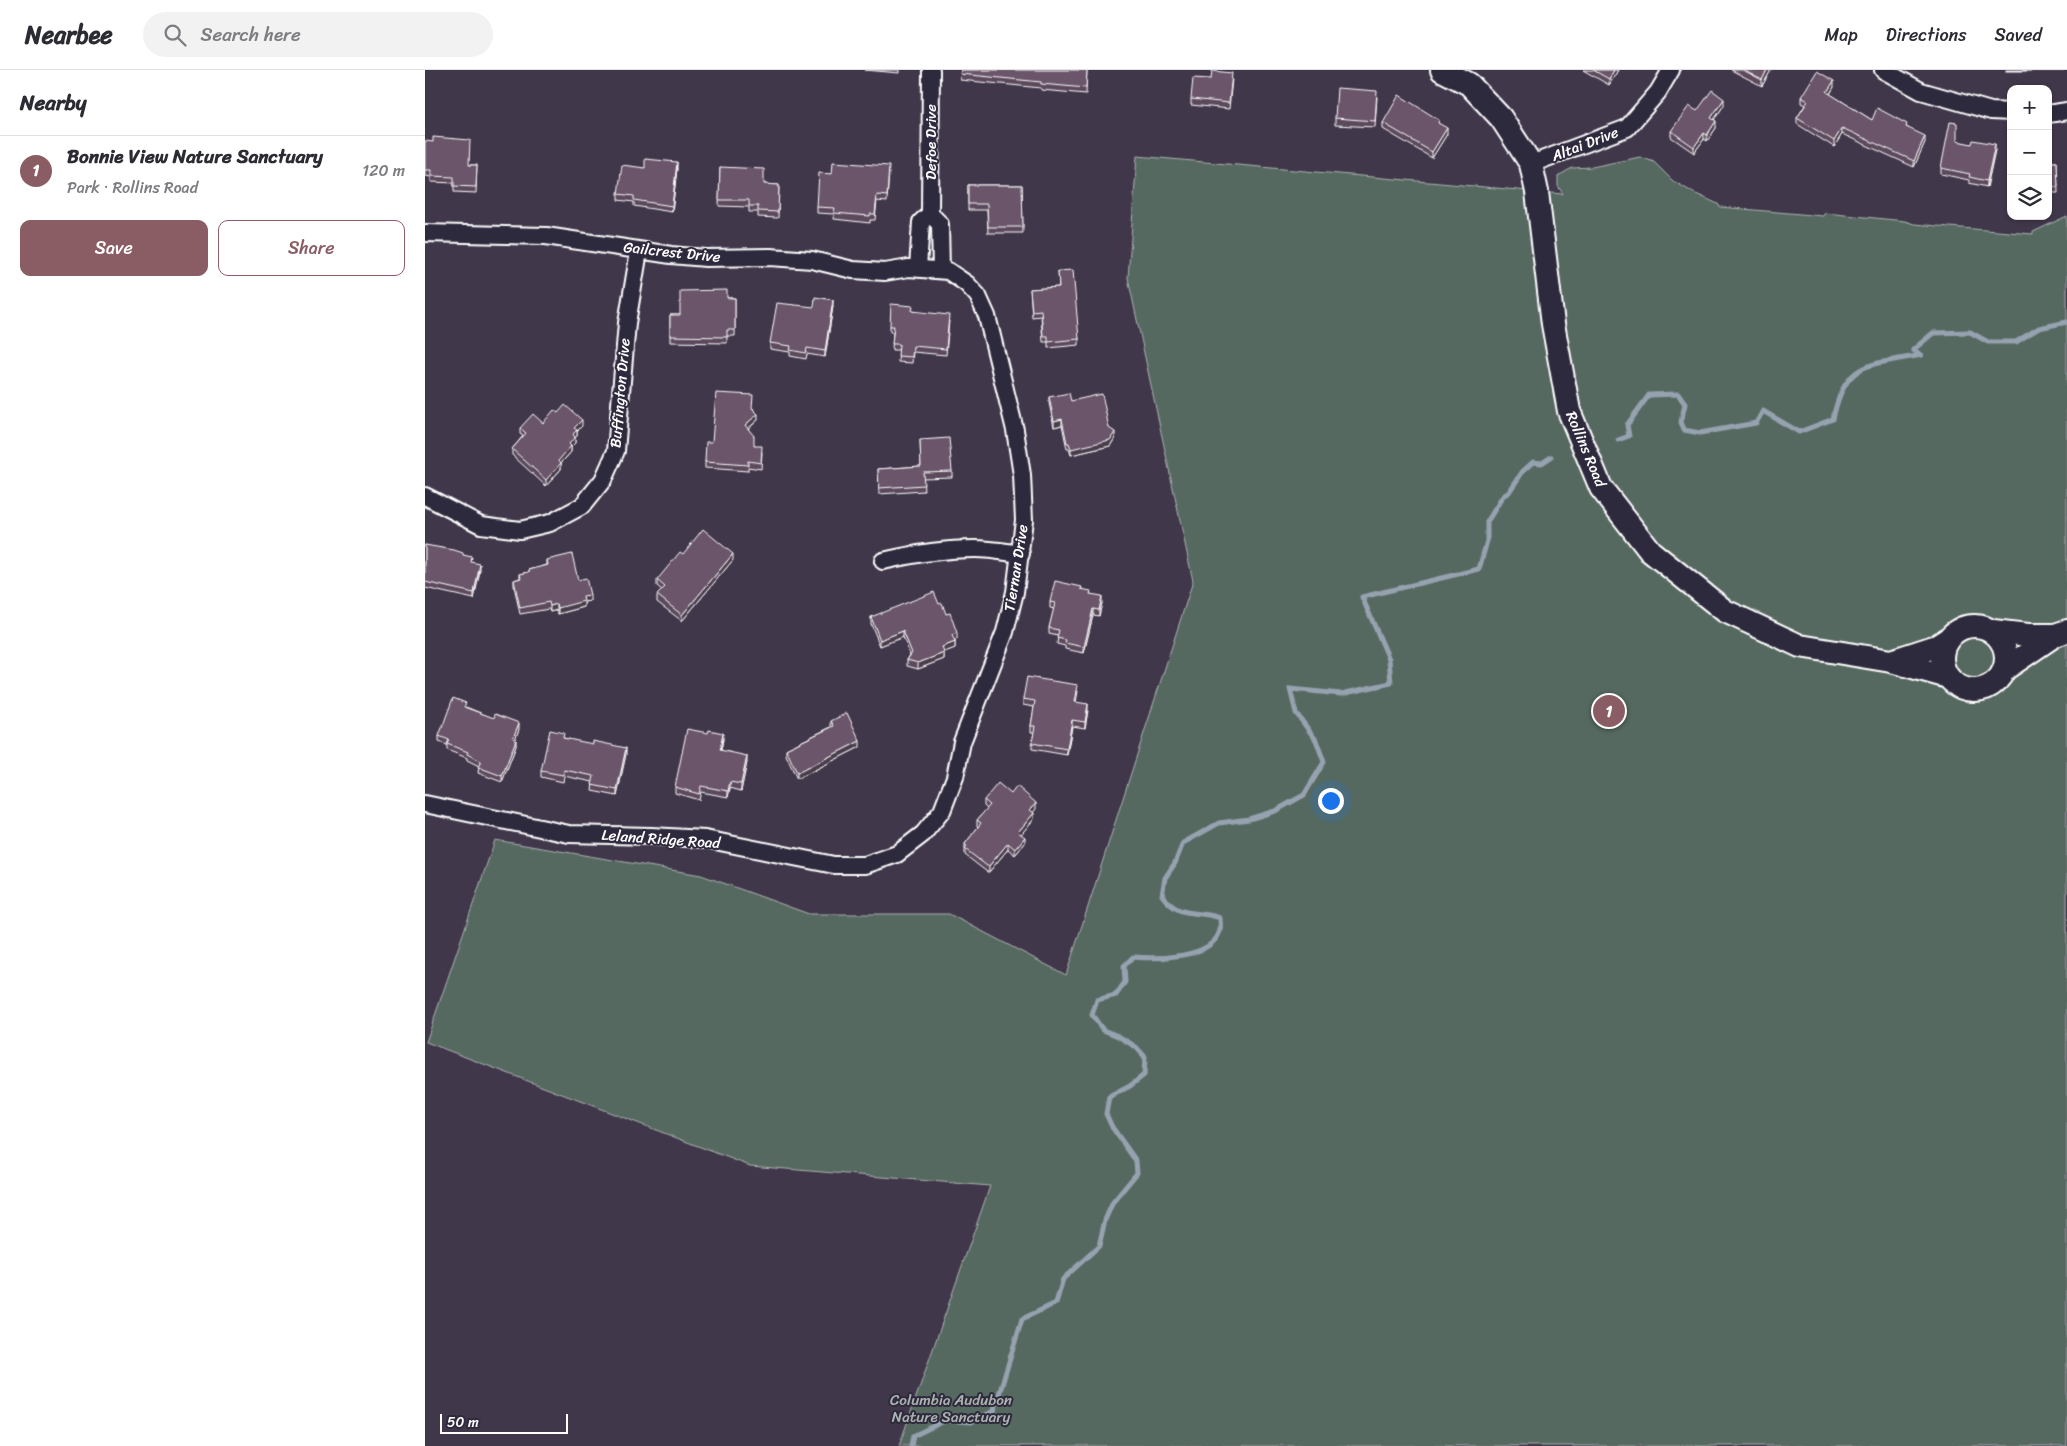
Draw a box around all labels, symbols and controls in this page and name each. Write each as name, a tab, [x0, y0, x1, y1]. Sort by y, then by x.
search box	[143, 12, 493, 57]
text: Nearbee	[25, 14, 113, 56]
text: Search here	[201, 18, 301, 51]
text: Map	[1825, 19, 1858, 51]
text: Directions	[1886, 19, 1967, 51]
text: Saved	[1995, 19, 2042, 51]
icon: search	[161, 21, 189, 49]
text: Nearby	[20, 84, 86, 122]
map controls	[2007, 85, 2052, 220]
button: +	[2007, 85, 2052, 130]
street label: Defoe Drive	[918, 104, 944, 180]
street label: Altai Drive	[1547, 119, 1623, 169]
button: −	[2007, 130, 2052, 175]
text: Bonnie View Nature Sanctuary	[67, 140, 323, 173]
text: 1	[33, 156, 39, 185]
text: 120 m	[362, 156, 405, 185]
text: Park · Rollins Road	[67, 173, 198, 202]
button: layers	[2007, 175, 2052, 220]
button: Save	[20, 220, 208, 276]
button: Share	[218, 220, 405, 276]
street label: Gailcrest Drive	[622, 234, 722, 270]
street label: Buffington Drive	[602, 337, 638, 449]
street label: Rollins Road	[1558, 407, 1614, 492]
street label: Tiernan Drive	[996, 522, 1036, 613]
pin: 1	[1593, 692, 1625, 730]
your location	[1318, 788, 1344, 814]
street label: Leland Ridge Road	[601, 822, 722, 856]
park label: Columbia Audubon Nature Sanctuary	[890, 1387, 1012, 1430]
text: 50 m	[447, 1410, 479, 1435]
scale bar	[440, 1411, 567, 1434]

